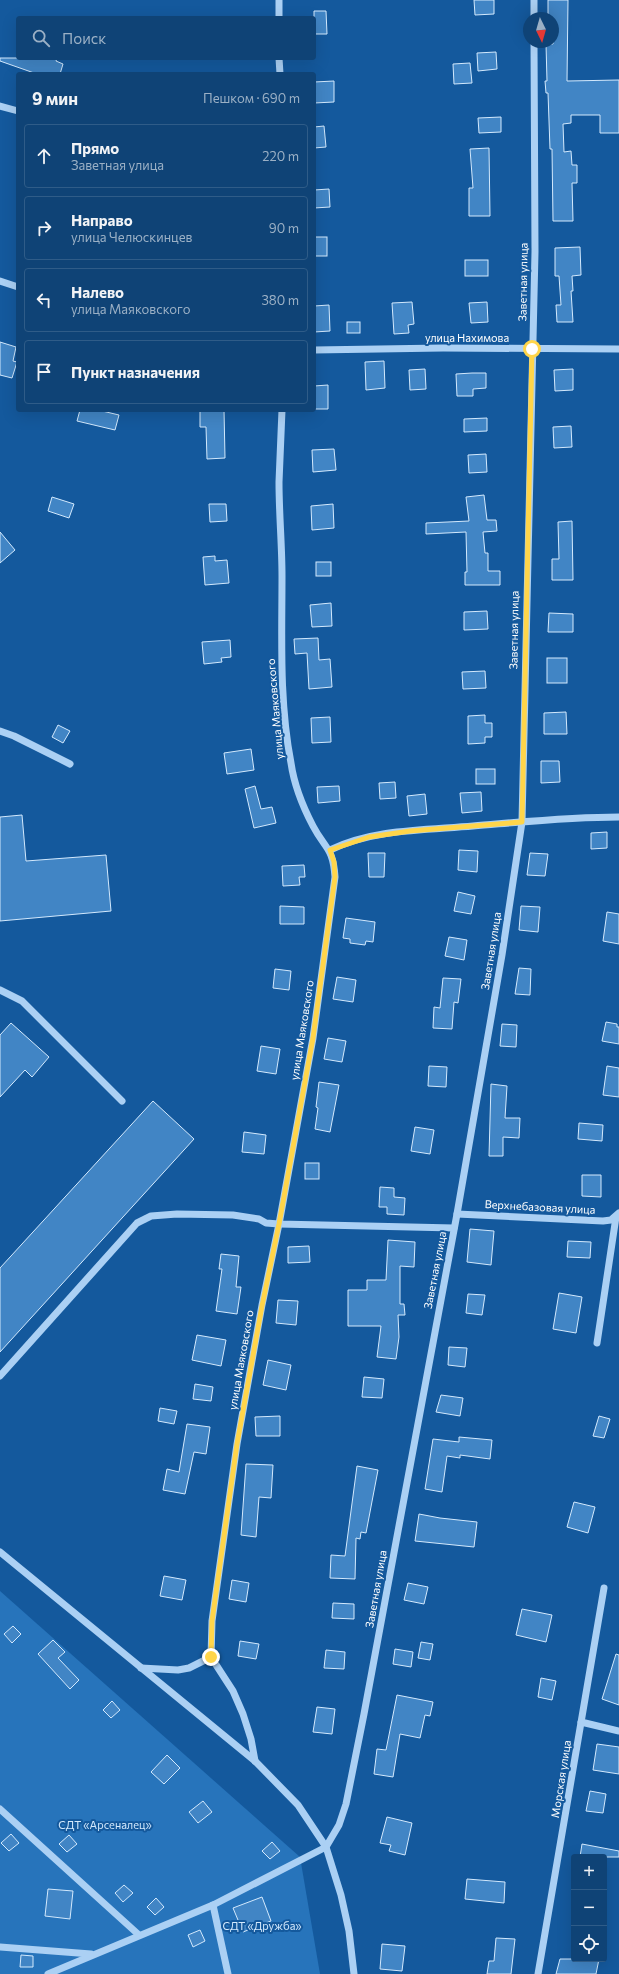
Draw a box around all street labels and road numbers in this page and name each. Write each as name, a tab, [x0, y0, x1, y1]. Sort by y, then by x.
street label: Заветная улица	[515, 243, 530, 321]
street label: улица Нахимова	[425, 331, 509, 344]
street label: Заветная улица	[506, 591, 521, 669]
street label: улица Маяковского	[264, 658, 285, 760]
street label: Заветная улица	[478, 911, 503, 991]
street label: улица Маяковского	[287, 979, 316, 1081]
street label: Верхнебазовая улица	[484, 1197, 596, 1216]
street label: Заветная улица	[421, 1230, 448, 1310]
street label: улица Маяковского	[225, 1309, 256, 1411]
street label: Заветная улица	[362, 1549, 389, 1629]
street label: Морская улица	[548, 1739, 573, 1819]

